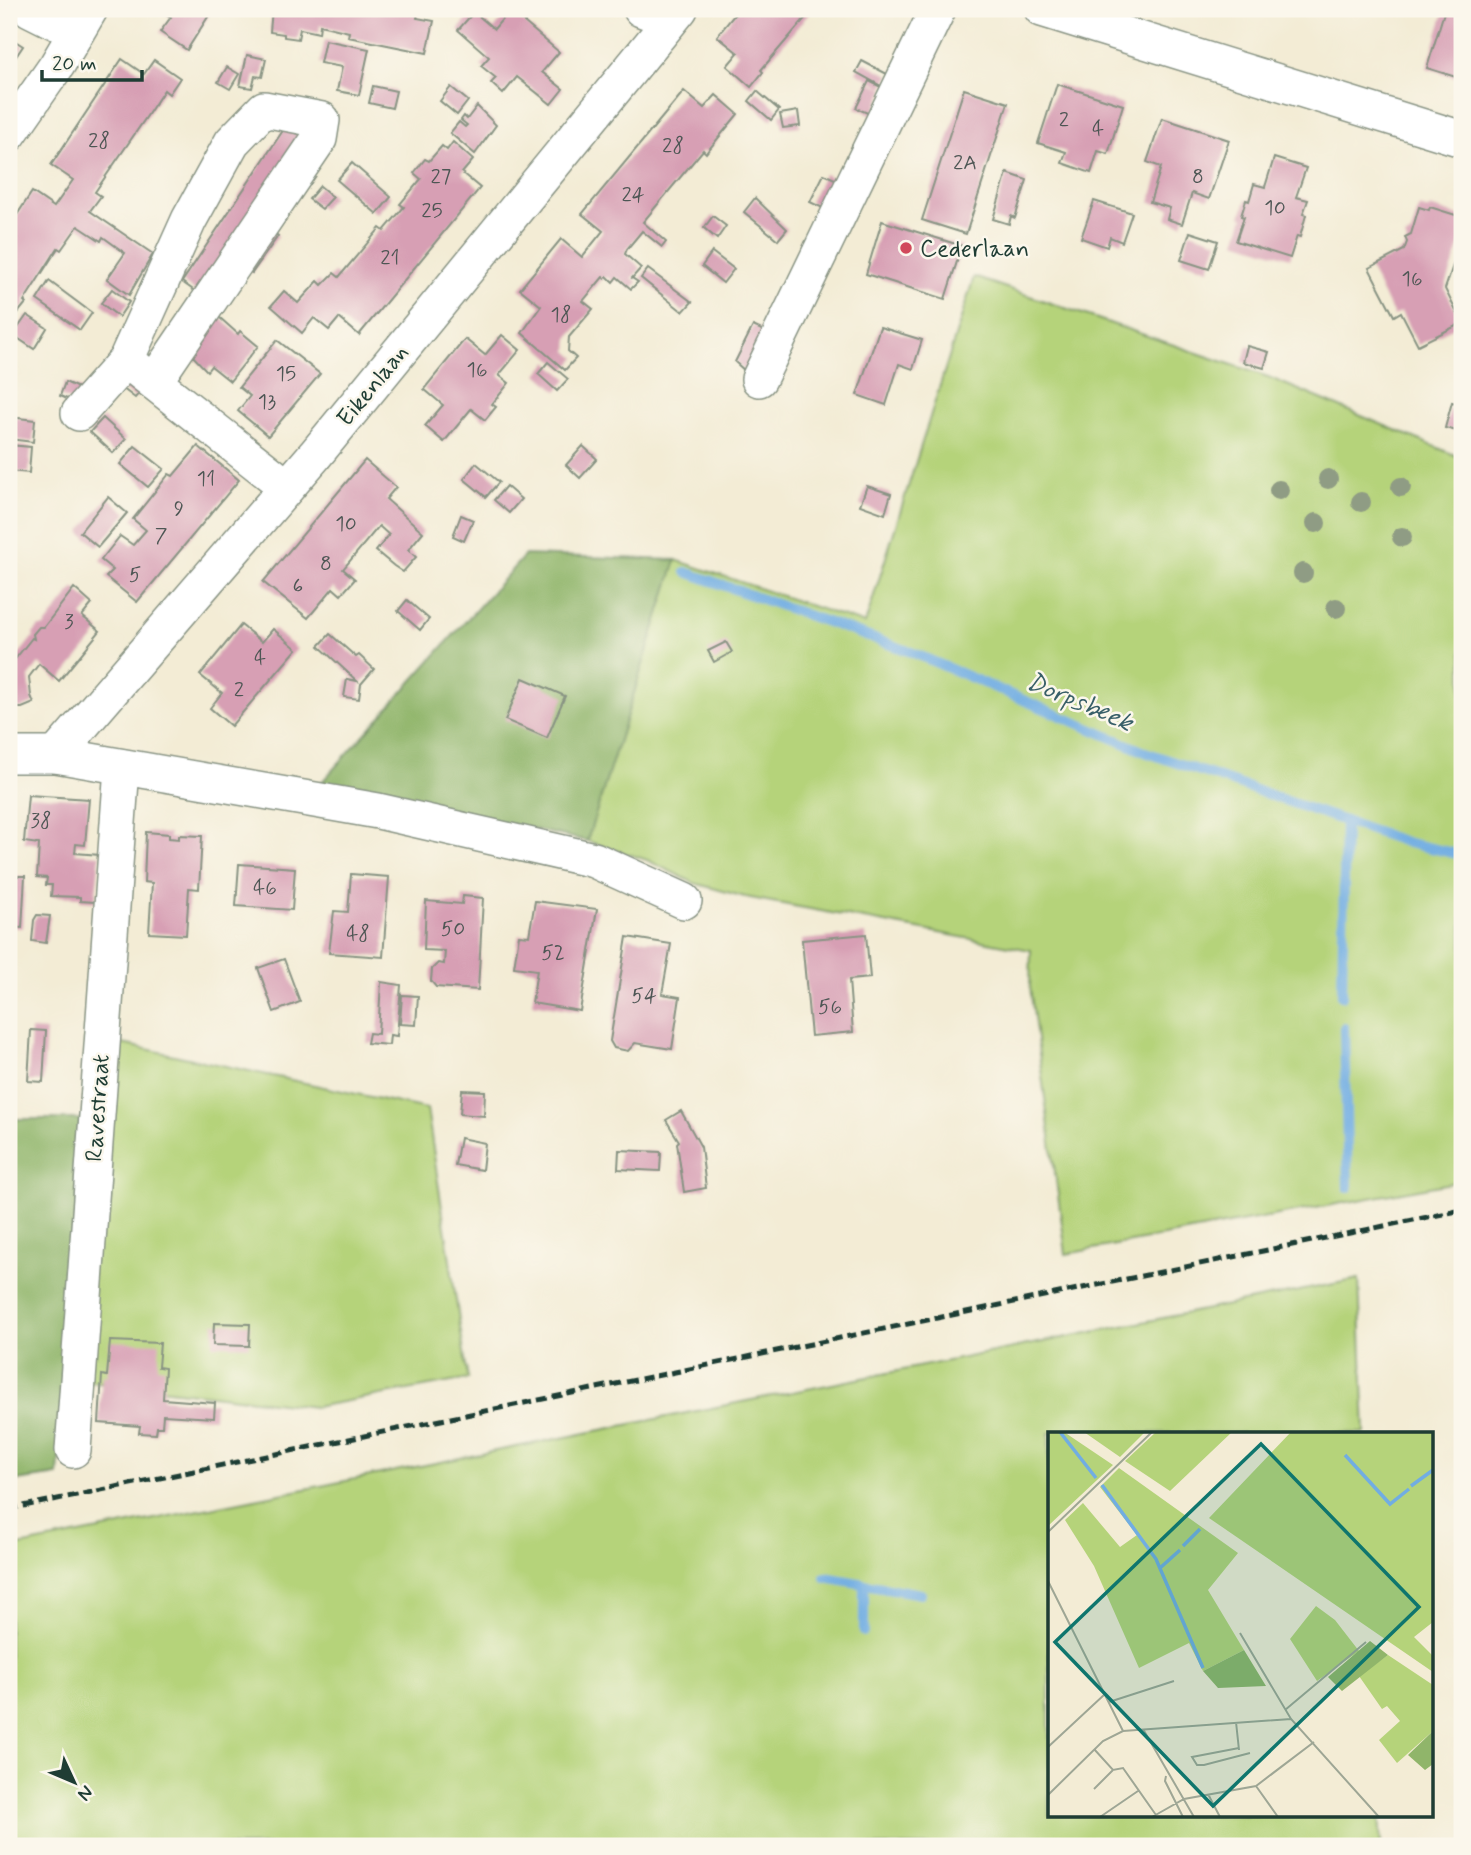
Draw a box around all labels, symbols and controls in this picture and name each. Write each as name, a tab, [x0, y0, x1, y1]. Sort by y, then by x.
scale bar	[42, 38, 142, 82]
text: 20 m	[52, 50, 97, 78]
house number: 2	[1059, 106, 1069, 134]
house number: 4	[1092, 115, 1104, 143]
house number: 28	[88, 127, 110, 155]
house number: 28	[662, 132, 684, 160]
house number: 2A	[953, 149, 977, 177]
house number: 27	[431, 163, 451, 191]
house number: 8	[1192, 163, 1204, 191]
house number: 24	[621, 181, 645, 209]
house number: 10	[1264, 194, 1286, 222]
house number: 25	[421, 197, 443, 225]
place label: Cederlaan	[920, 234, 1029, 265]
marker: Cederlaan	[898, 240, 914, 256]
house number: 21	[380, 244, 400, 272]
house number: 16	[1402, 265, 1423, 293]
house number: 18	[551, 301, 571, 329]
street label: Eikenlaan	[330, 338, 416, 434]
house number: 16	[467, 356, 488, 384]
house number: 15	[276, 360, 296, 388]
house number: 13	[258, 388, 276, 416]
house number: 11	[197, 465, 215, 493]
house number: 9	[174, 495, 184, 523]
house number: 10	[335, 510, 357, 538]
house number: 7	[155, 522, 168, 550]
house number: 8	[320, 550, 332, 578]
house number: 5	[129, 561, 141, 589]
house number: 6	[293, 572, 303, 600]
house number: 3	[64, 608, 74, 636]
house number: 4	[254, 644, 266, 672]
water label: Dorpsbeek	[1021, 665, 1139, 741]
house number: 2	[234, 676, 244, 704]
house number: 38	[31, 807, 52, 835]
house number: 46	[253, 874, 277, 902]
house number: 50	[441, 915, 465, 943]
house number: 48	[346, 920, 370, 948]
house number: 52	[541, 939, 565, 967]
house number: 54	[631, 982, 657, 1010]
house number: 56	[818, 993, 842, 1021]
street label: Ravestraat	[79, 1053, 118, 1163]
inset map	[1048, 1432, 1432, 1816]
north arrow	[38, 1746, 108, 1816]
text: N	[72, 1780, 99, 1806]

